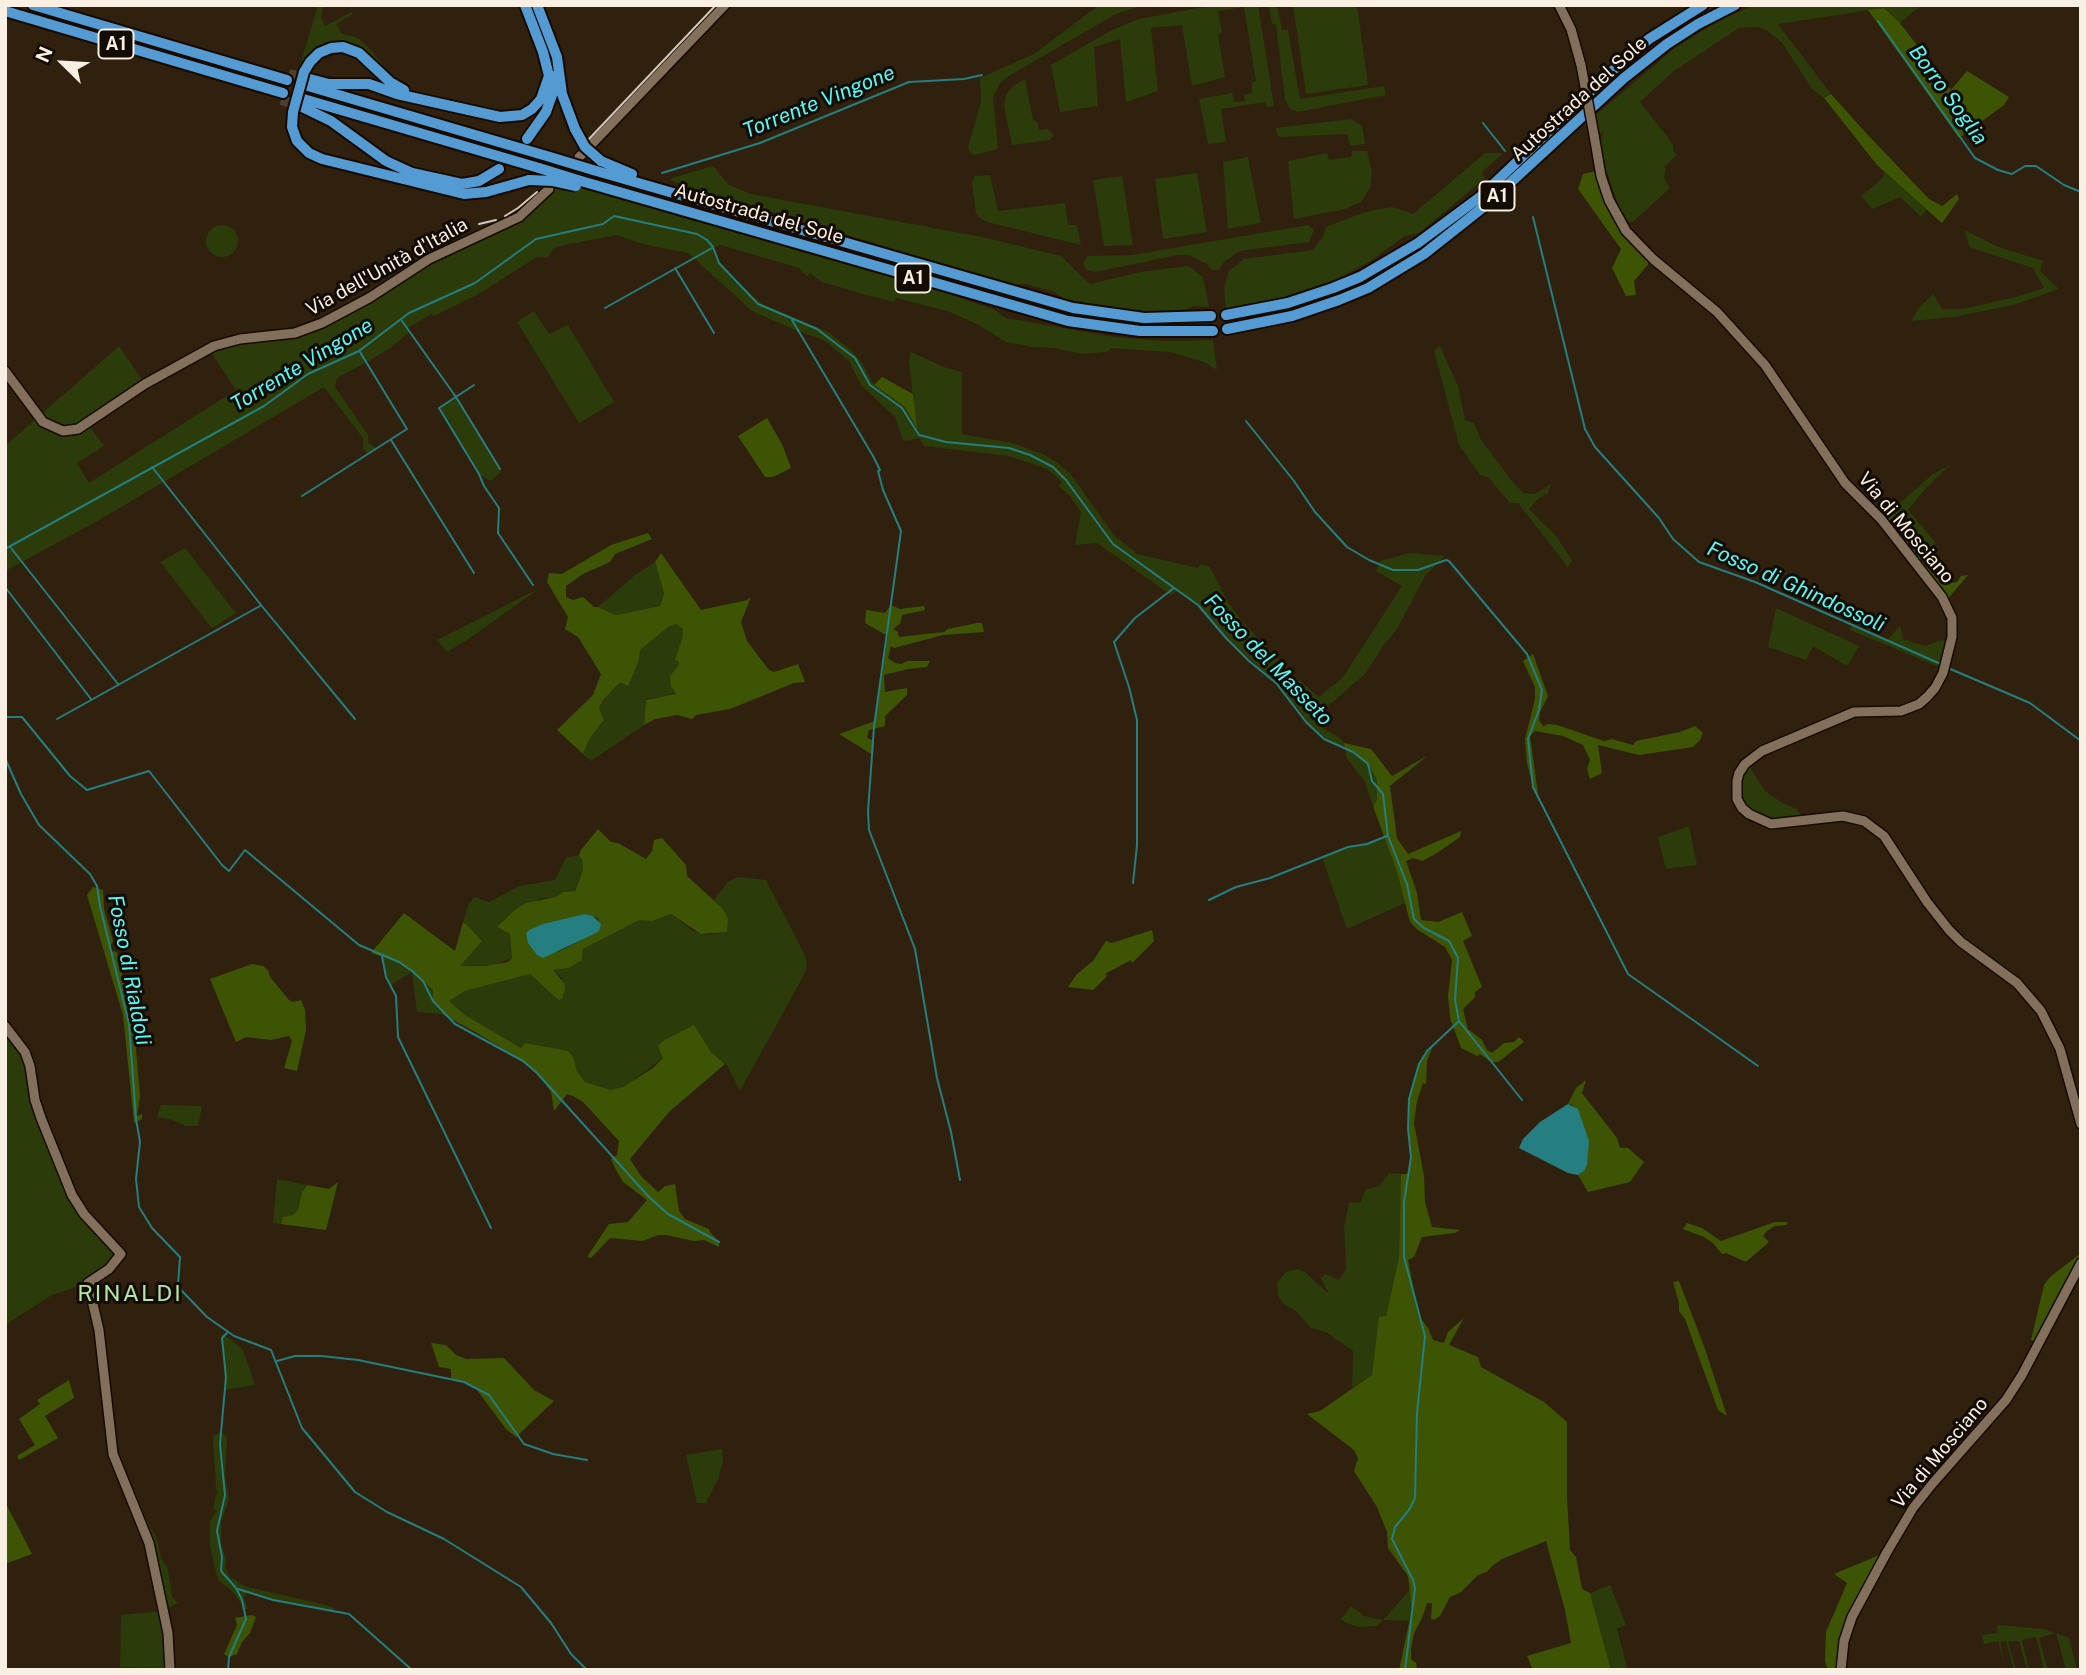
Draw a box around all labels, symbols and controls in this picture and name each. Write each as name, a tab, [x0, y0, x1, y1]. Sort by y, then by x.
north arrow	[28, 28, 98, 98]
road number: A1	[99, 29, 134, 58]
street label: Autostrada del Sole	[1506, 32, 1652, 166]
water label: Borro Soglia	[1903, 40, 1993, 150]
text: N	[31, 43, 57, 66]
water label: Torrente Vingone	[739, 60, 899, 144]
street label: Autostrada del Sole	[672, 179, 846, 249]
road number: A1	[1480, 182, 1514, 210]
street label: Via dell'Unità d'Italia	[302, 213, 472, 321]
road number: A1	[895, 264, 930, 292]
water label: Torrente Vingone	[226, 313, 378, 417]
street label: Via di Mosciano	[1853, 468, 1959, 588]
water label: Fosso di Ghindossoli	[1703, 536, 1889, 638]
water label: Fosso del Masseto	[1199, 589, 1337, 731]
water label: Fosso di Rialdoli	[102, 893, 156, 1047]
district label: RINALDI	[78, 1280, 182, 1308]
street label: Via di Mosciano	[1887, 1393, 1993, 1513]

